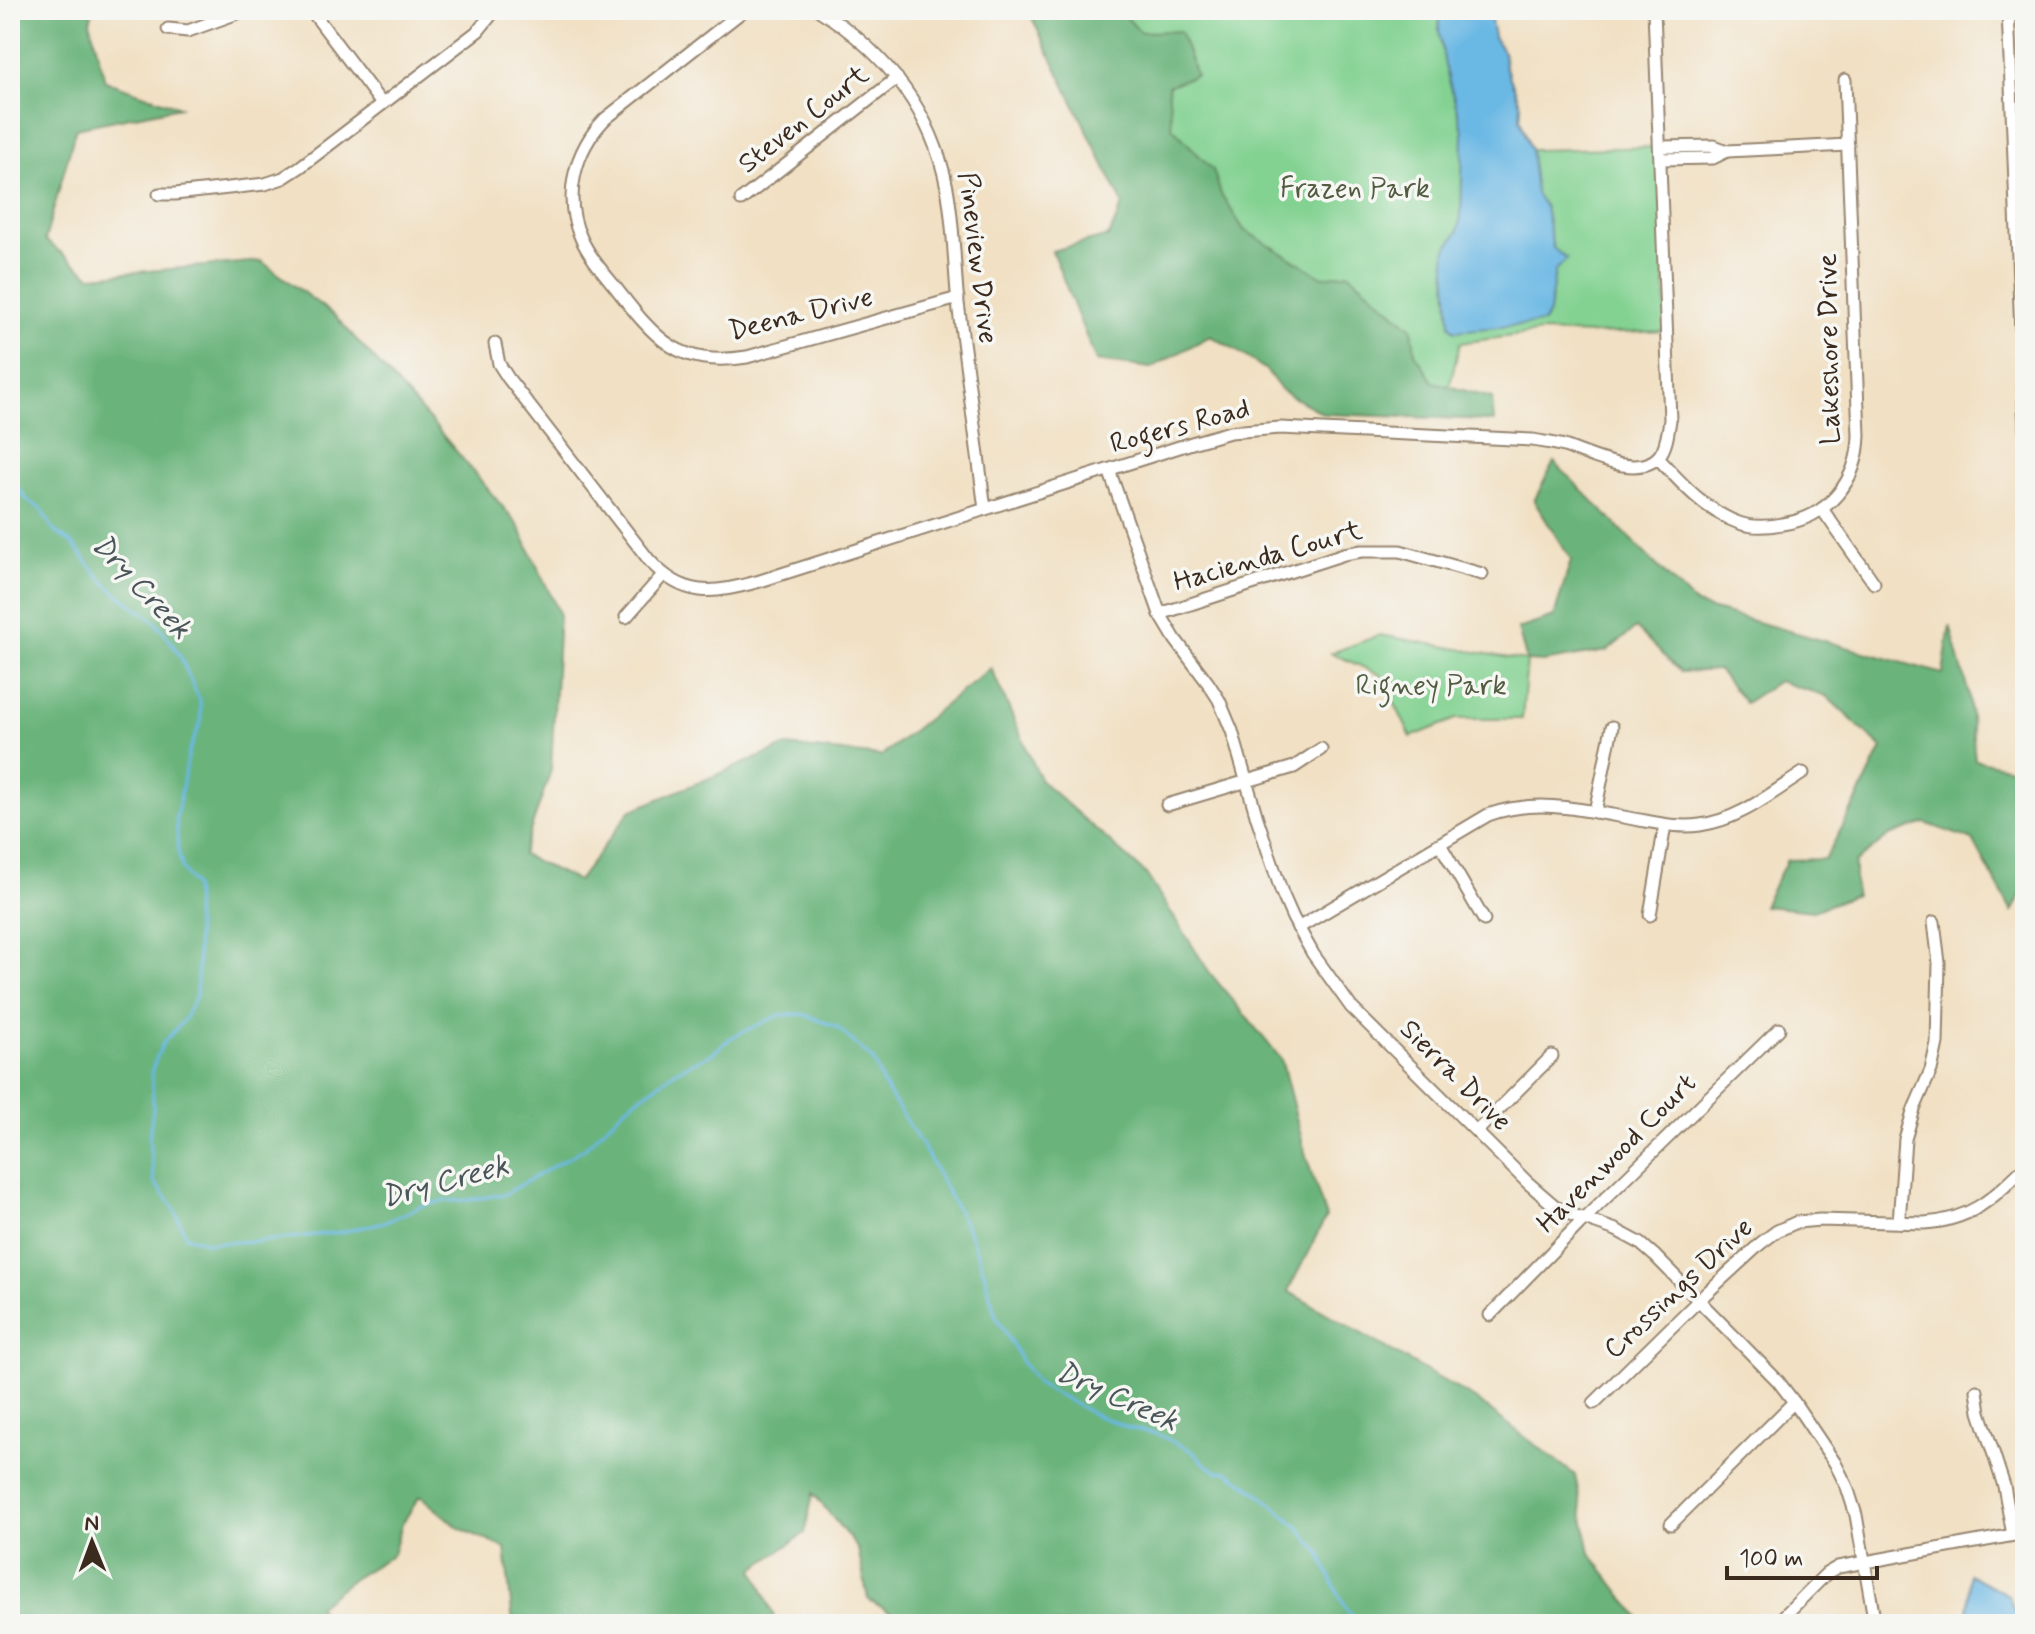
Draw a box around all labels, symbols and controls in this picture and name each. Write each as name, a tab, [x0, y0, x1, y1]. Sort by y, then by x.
street label: Steven Court	[731, 57, 877, 183]
street label: Pineview Drive	[948, 170, 1006, 346]
park label: Frazen Park	[1280, 171, 1430, 208]
street label: Lakeshore Drive	[1810, 253, 1850, 445]
street label: Deena Drive	[725, 279, 877, 351]
street label: Rogers Road	[1106, 391, 1255, 466]
street label: Hacienda Court	[1169, 512, 1367, 602]
water label: Dry Creek	[82, 526, 200, 648]
park label: Rigney Park	[1355, 668, 1507, 708]
street label: Sierra Drive	[1391, 1012, 1519, 1140]
street label: Havenwood Court	[1529, 1066, 1705, 1242]
water label: Dry Creek	[377, 1146, 513, 1218]
street label: Crossings Drive	[1596, 1210, 1762, 1368]
water label: Dry Creek	[1050, 1353, 1184, 1441]
north arrow	[52, 1502, 132, 1582]
text: N	[84, 1510, 99, 1538]
scale bar	[1727, 1530, 1877, 1580]
text: 100 m	[1739, 1544, 1803, 1575]

